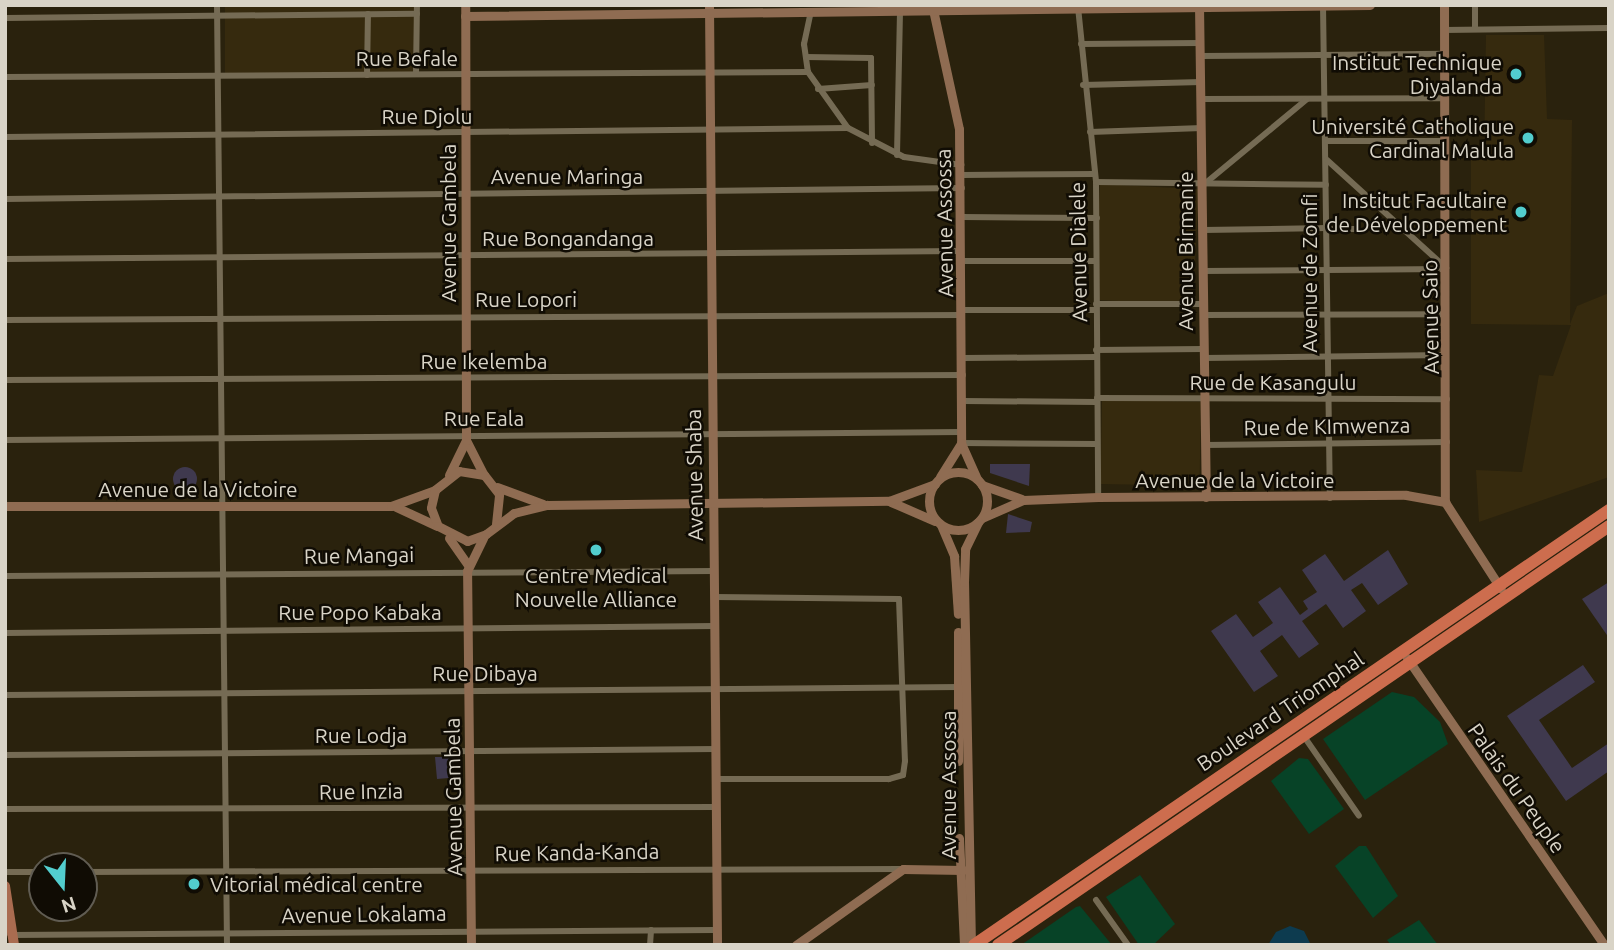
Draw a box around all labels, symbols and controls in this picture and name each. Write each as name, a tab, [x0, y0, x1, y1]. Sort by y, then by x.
street label: Rue Befale	[356, 45, 458, 71]
place label: Institut Technique Diyalanda	[1332, 49, 1502, 99]
marker: Institut Technique Diyalanda	[1508, 66, 1524, 82]
street label: Rue Djolu	[381, 103, 473, 129]
place label: Université Catholique Cardinal Malula	[1311, 113, 1514, 163]
marker: Université Catholique Cardinal Malula	[1520, 130, 1536, 146]
street label: Avenue Gambela	[435, 144, 461, 302]
street label: Avenue Assossa	[930, 148, 958, 298]
street label: Avenue Maringa	[491, 163, 643, 189]
street label: Avenue Birmanie	[1172, 171, 1198, 331]
street label: Avenue Dialele	[1064, 182, 1092, 322]
place label: Institut Facultaire de Développement	[1326, 187, 1507, 237]
street label: Avenue de Zomfi	[1296, 193, 1322, 353]
marker: Institut Facultaire de Développement	[1513, 204, 1529, 220]
street label: Rue Bongandanga	[482, 225, 654, 251]
street label: Avenue Saio	[1416, 259, 1444, 375]
street label: Rue Lopori	[475, 286, 577, 312]
street label: Rue Ikelemba	[421, 348, 547, 374]
street label: Rue de Kasangulu	[1189, 369, 1357, 395]
street label: Rue Eala	[444, 405, 524, 431]
street label: Avenue Shaba	[680, 409, 708, 541]
street label: Rue de KImwenza	[1243, 412, 1411, 440]
street label: Avenue de la Victoire	[1135, 467, 1335, 493]
street label: Avenue de la Victoire	[98, 476, 298, 502]
marker: Centre Medical Nouvelle Alliance	[586, 540, 606, 560]
street label: Rue Mangai	[304, 541, 414, 569]
place label: Centre Medical Nouvelle Alliance	[515, 562, 677, 612]
street label: Rue Popo Kabaka	[278, 599, 442, 625]
street label: Boulevard Triomphal	[1192, 646, 1368, 776]
street label: Rue Dibaya	[432, 660, 538, 686]
street label: Avenue Assossa	[935, 710, 961, 860]
street label: Avenue Gambela	[439, 717, 467, 877]
street label: Palais du Peuple	[1463, 718, 1571, 858]
street label: Rue Lodja	[315, 722, 407, 748]
street label: Rue Inzia	[319, 778, 403, 804]
street label: Rue Kanda-Kanda	[494, 838, 660, 866]
north arrow	[28, 852, 98, 922]
place label: Vitorial médical centre	[210, 871, 423, 897]
marker: Vitorial médical centre	[184, 874, 204, 894]
text: N	[59, 892, 79, 918]
street label: Avenue Lokalama	[281, 900, 447, 928]

